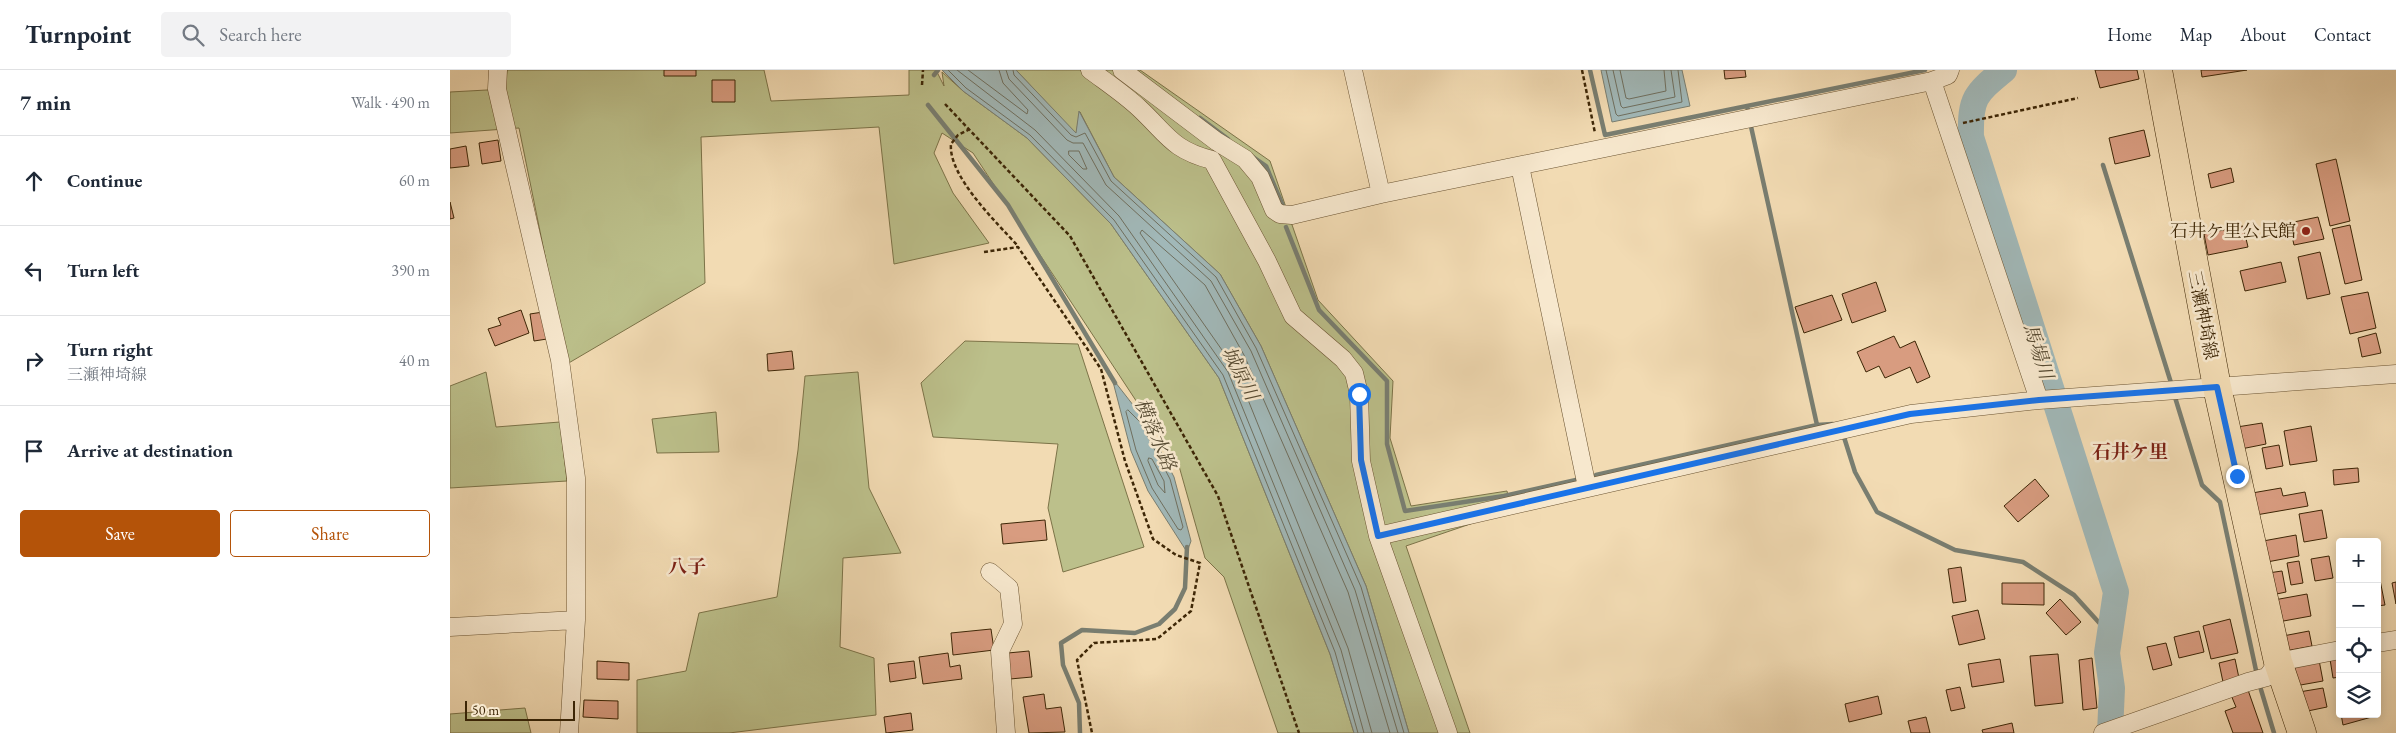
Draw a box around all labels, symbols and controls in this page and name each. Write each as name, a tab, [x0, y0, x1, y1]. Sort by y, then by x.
search box	[161, 12, 511, 57]
text: Turnpoint	[25, 19, 131, 50]
icon: search	[179, 21, 207, 49]
text: Search here	[219, 22, 302, 47]
text: Home	[2107, 23, 2152, 46]
text: Map	[2180, 23, 2212, 46]
text: About	[2240, 23, 2286, 46]
text: Contact	[2314, 23, 2371, 46]
text: 7 min	[20, 89, 71, 116]
text: Walk · 490 m	[351, 92, 430, 113]
icon: ahead	[20, 167, 48, 195]
text: Continue	[67, 168, 142, 193]
text: 60 m	[399, 170, 430, 191]
place label: 石井ケ里公民館	[2170, 219, 2296, 242]
marker: 石井ケ里公民館	[2300, 225, 2312, 237]
icon: left	[20, 257, 48, 285]
text: Turn left	[67, 258, 139, 283]
text: 390 m	[391, 260, 430, 281]
street label: 三瀬神埼線	[2184, 269, 2223, 361]
water label: 馬場川	[2018, 320, 2060, 384]
text: Turn right	[67, 337, 153, 362]
water label: 城原川	[1216, 342, 1266, 406]
icon: right	[20, 347, 48, 375]
text: 40 m	[399, 350, 430, 371]
text: 三瀬神埼線	[67, 364, 147, 385]
route start	[1348, 383, 1371, 406]
water label: 横落水路	[1129, 394, 1183, 476]
icon: arrive	[20, 437, 48, 465]
text: Arrive at destination	[67, 438, 233, 463]
district label: 石井ケ里	[2092, 439, 2168, 464]
route end	[2226, 465, 2249, 488]
button: Save	[20, 510, 220, 557]
button: Share	[230, 510, 430, 557]
map controls	[2336, 538, 2381, 718]
button: +	[2336, 538, 2381, 583]
district label: 八子	[668, 554, 706, 579]
button: −	[2336, 583, 2381, 628]
button: locate	[2336, 628, 2381, 673]
button: layers	[2336, 673, 2381, 718]
scale bar	[465, 698, 575, 721]
text: 50 m	[472, 701, 499, 719]

